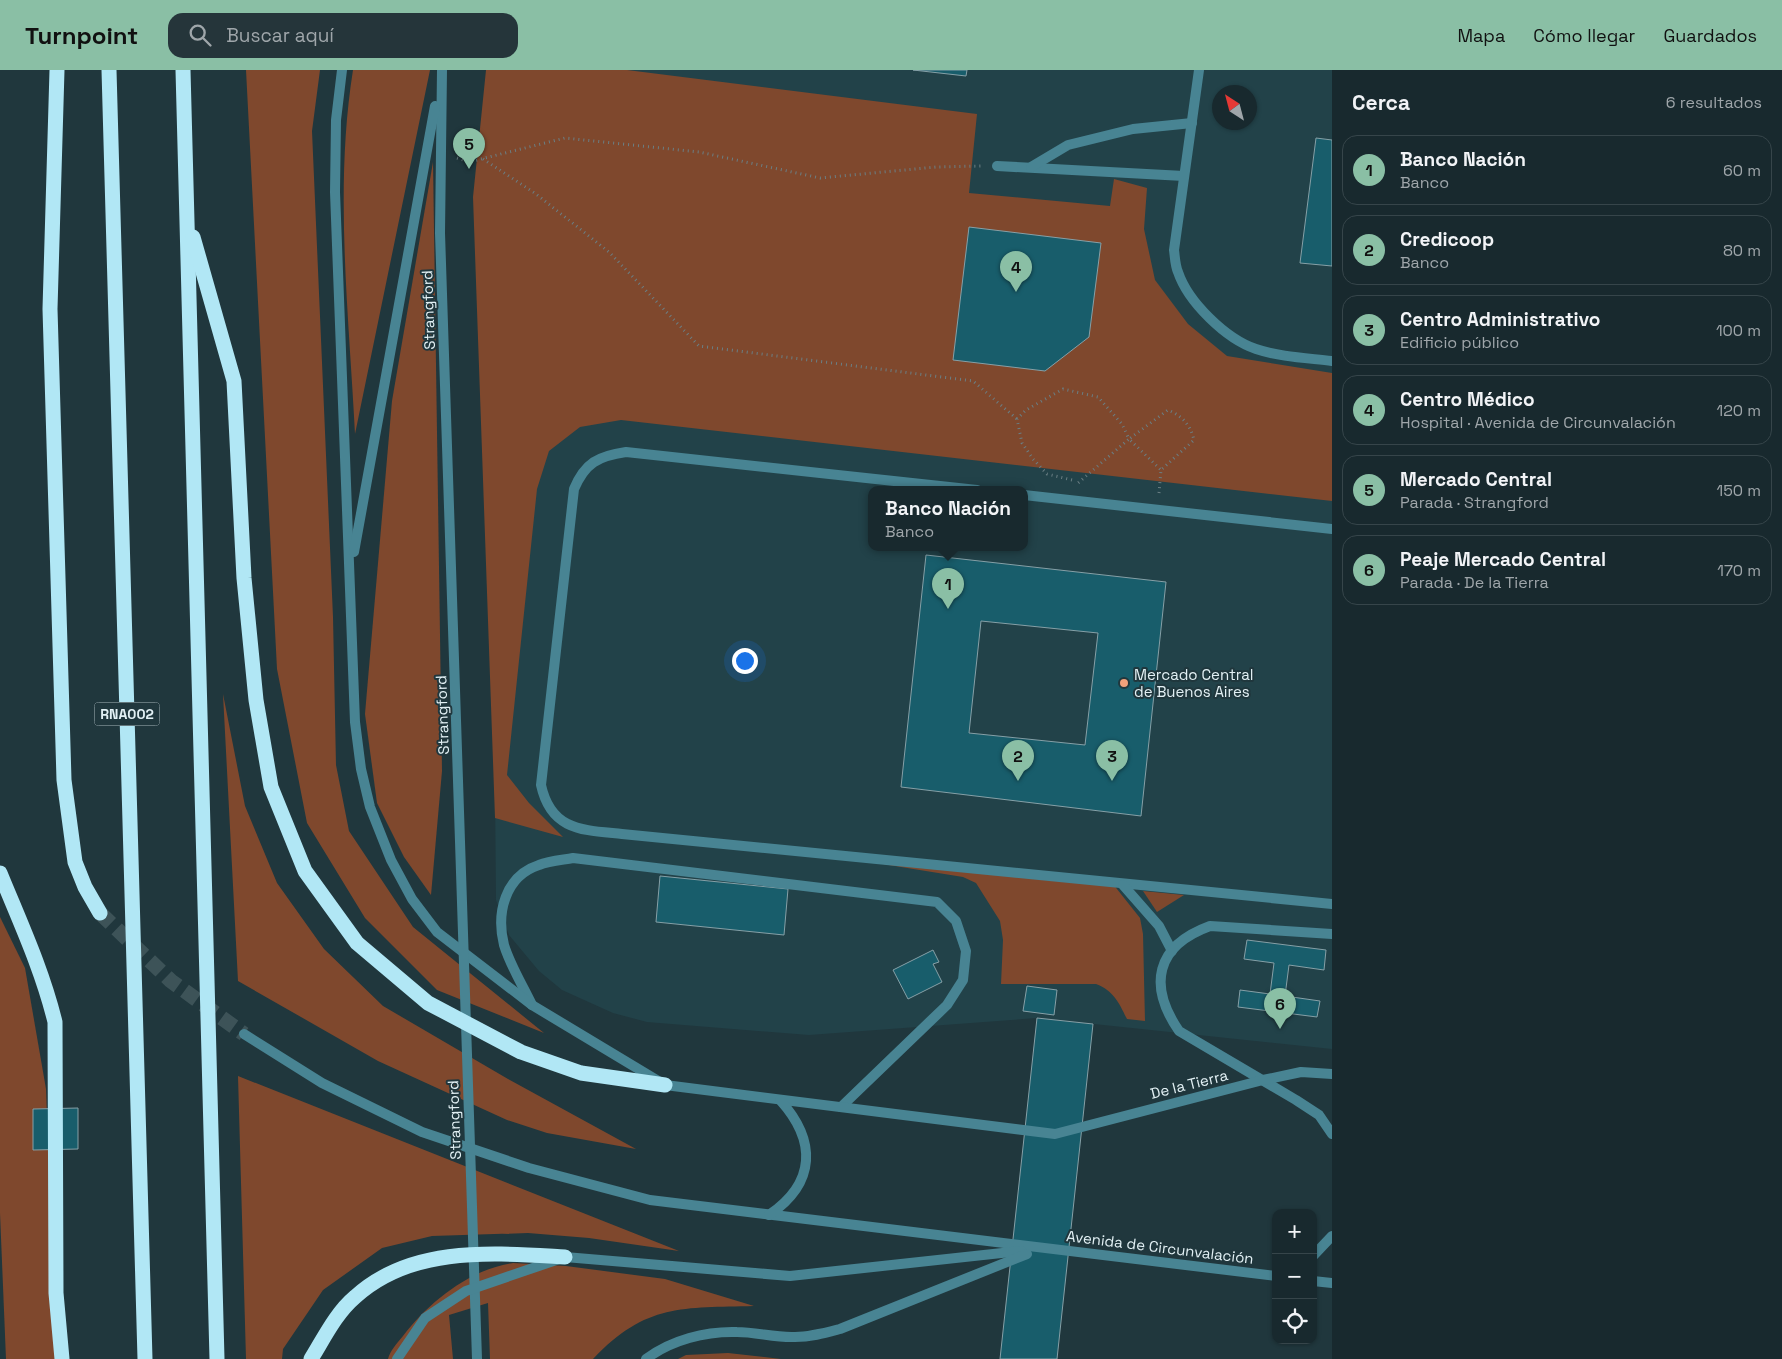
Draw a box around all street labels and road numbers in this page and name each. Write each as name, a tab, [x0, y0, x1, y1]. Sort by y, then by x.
street label: Strangford	[417, 270, 439, 350]
street label: Strangford	[431, 675, 453, 755]
road number: RNA002	[94, 703, 160, 726]
street label: De la Tierra	[1148, 1065, 1230, 1103]
street label: Strangford	[443, 1080, 465, 1160]
street label: Avenida de Circunvalación	[1065, 1226, 1255, 1268]

